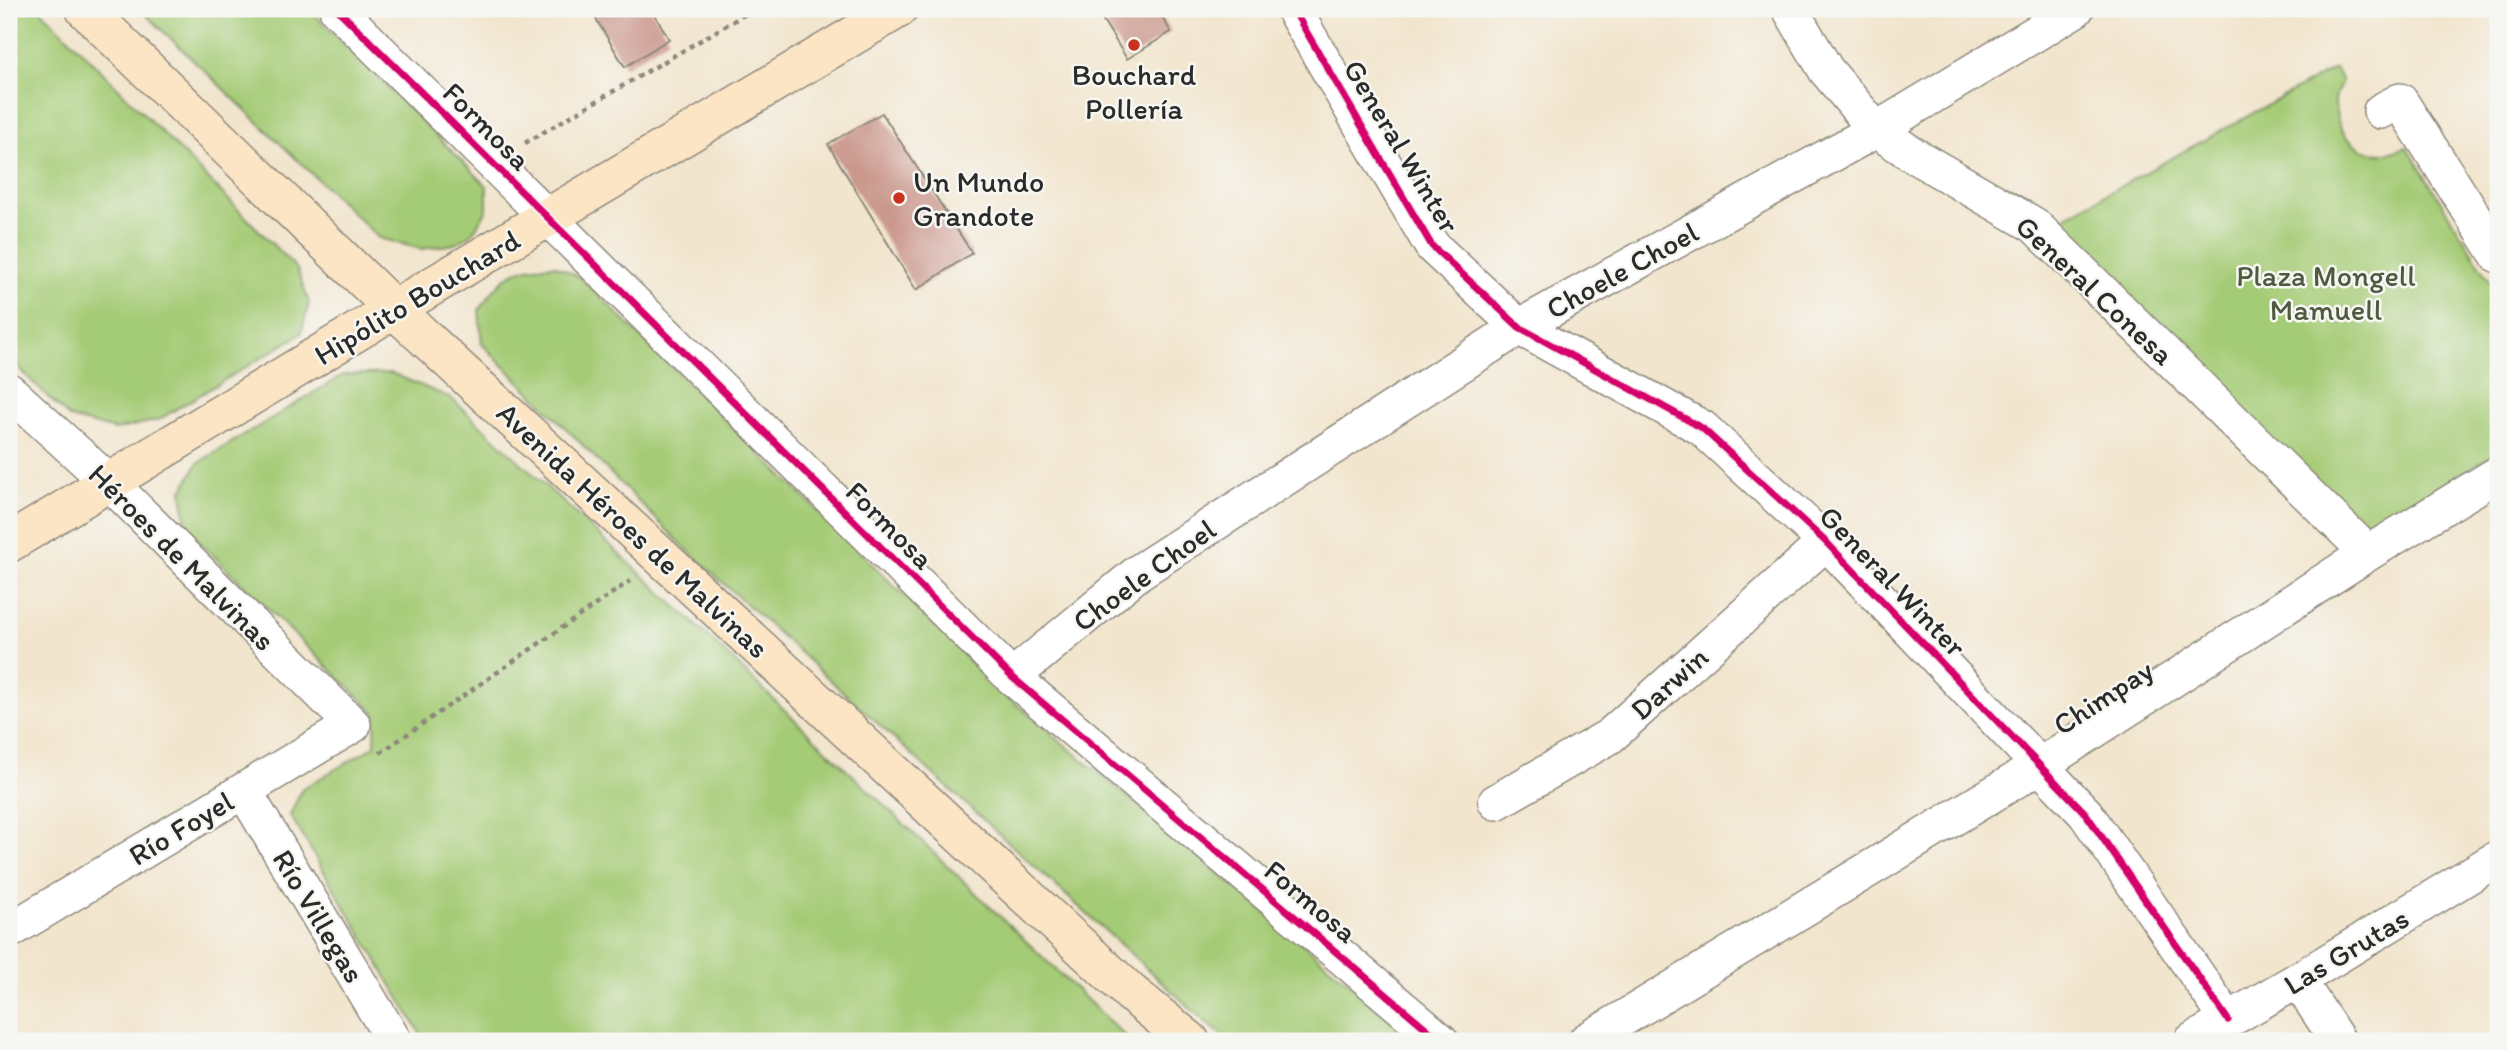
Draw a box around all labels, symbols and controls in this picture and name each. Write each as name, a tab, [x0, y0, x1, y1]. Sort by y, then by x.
marker: Bouchard Pollería	[1126, 37, 1142, 53]
street label: General Winter	[1336, 52, 1468, 240]
place label: Bouchard Pollería	[1072, 56, 1197, 127]
street label: Formosa	[435, 74, 539, 178]
place label: Un Mundo Grandote	[913, 163, 1044, 234]
marker: Un Mundo Grandote	[891, 190, 907, 206]
street label: General Conesa	[2008, 207, 2182, 373]
street label: Choele Choel	[1540, 213, 1705, 327]
street label: Hipólito Bouchard	[307, 221, 527, 373]
park label: Plaza Mongell Mamuell	[2236, 257, 2416, 328]
street label: Avenida Héroes de Malvinas	[489, 394, 777, 666]
street label: Héroes de Malvinas	[81, 456, 283, 658]
street label: Formosa	[838, 473, 942, 577]
street label: General Winter	[1812, 498, 1974, 664]
street label: Choele Choel	[1065, 510, 1223, 639]
street label: Darwin	[1622, 638, 1716, 728]
street label: Chimpay	[2046, 651, 2160, 743]
street label: Río Foyel	[122, 782, 241, 874]
street label: Río Villegas	[265, 843, 373, 989]
street label: Formosa	[1257, 851, 1365, 951]
street label: Las Grutas	[2277, 899, 2415, 1003]

